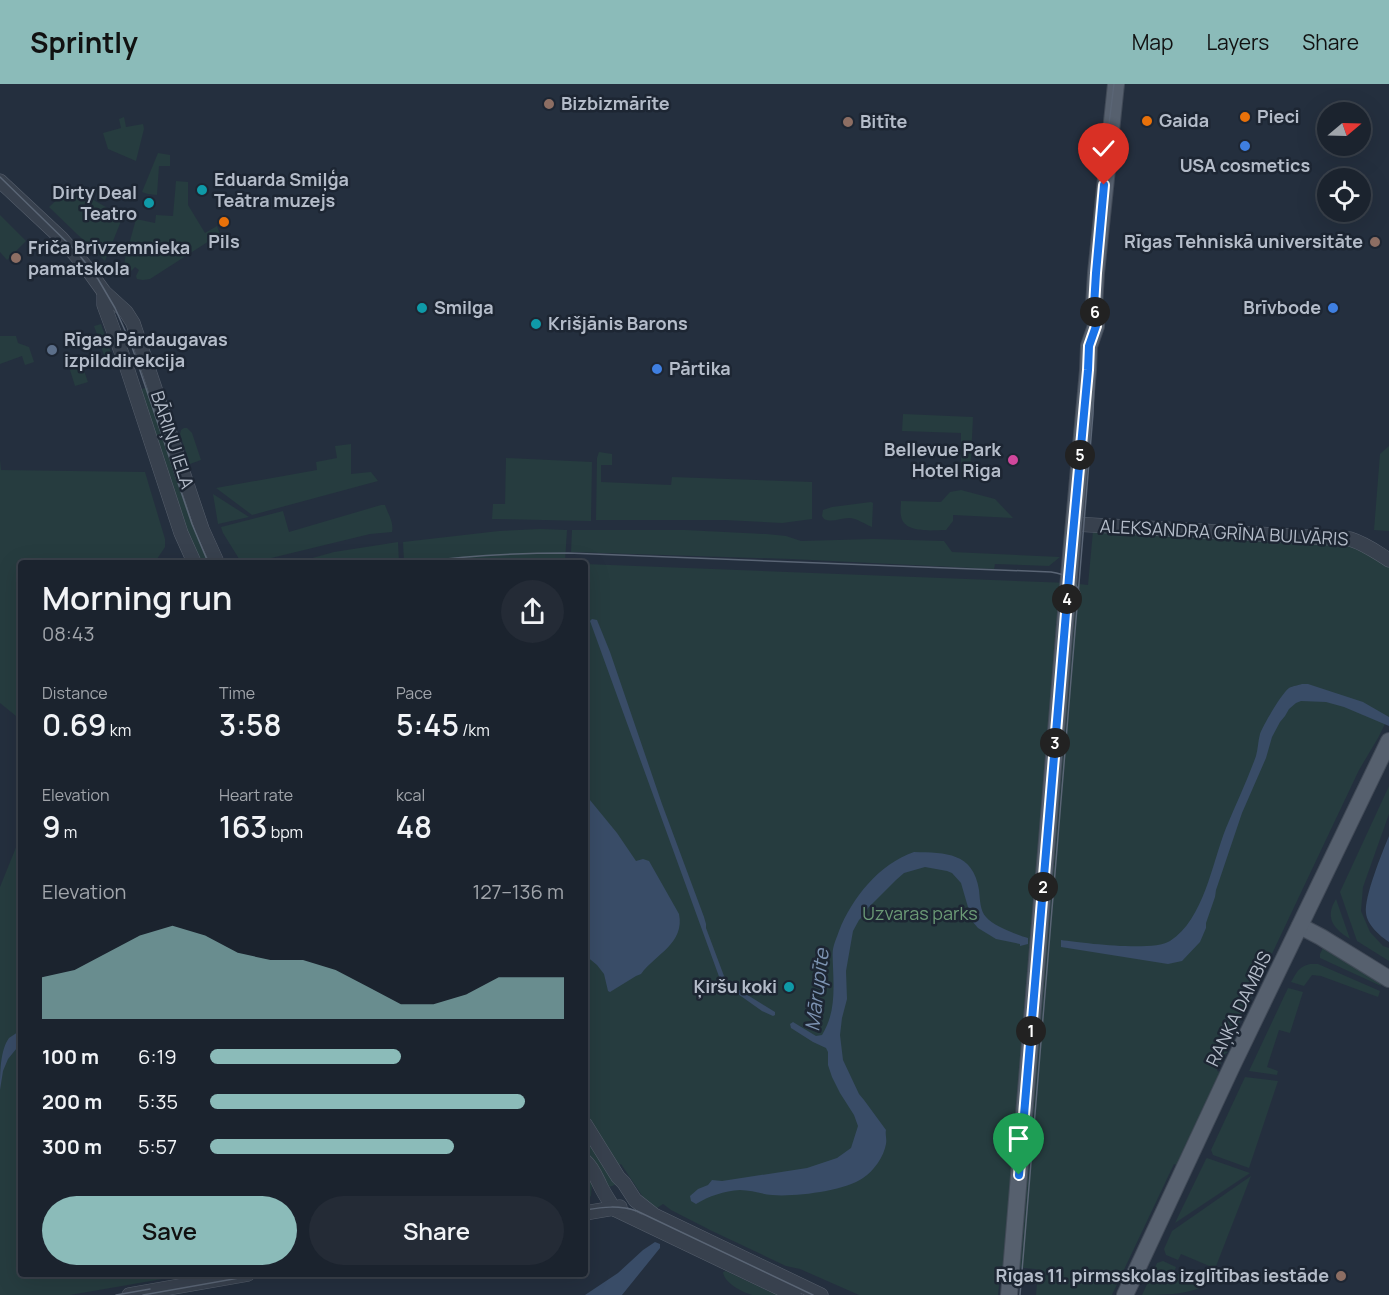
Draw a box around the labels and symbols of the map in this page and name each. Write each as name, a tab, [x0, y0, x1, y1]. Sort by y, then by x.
place label: Bizbizmārīte	[561, 91, 670, 115]
marker: Bizbizmārīte	[542, 97, 556, 111]
north arrow	[1317, 102, 1371, 156]
place label: Pieci	[1257, 104, 1300, 128]
place label: Gaida	[1159, 108, 1209, 132]
place label: Bitīte	[860, 109, 908, 133]
marker: Pieci	[1238, 110, 1252, 124]
marker: Gaida	[1140, 114, 1154, 128]
marker: Bitīte	[841, 115, 855, 129]
pin	[1078, 123, 1129, 185]
marker: USA cosmetics	[1238, 139, 1252, 153]
place label: USA cosmetics	[1180, 153, 1310, 177]
place label: Eduarda Smiļģa Teātra muzejs	[214, 167, 349, 212]
place label: Dirty Deal Teatro	[52, 180, 137, 225]
marker: Eduarda Smiļģa Teātra muzejs	[195, 183, 209, 197]
marker: Dirty Deal Teatro	[142, 196, 156, 210]
marker: Pils	[217, 215, 231, 229]
place label: Pils	[208, 229, 240, 253]
place label: Rīgas Tehniskā universitāte	[1124, 229, 1363, 253]
place label: Friča Brīvzemnieka pamatskola	[28, 235, 190, 280]
marker: Rīgas Tehniskā universitāte	[1368, 235, 1382, 249]
marker: Friča Brīvzemnieka pamatskola	[9, 251, 23, 265]
place label: Smilga	[434, 295, 494, 319]
place label: Brīvbode	[1243, 295, 1321, 319]
pin: 6	[1080, 297, 1110, 327]
marker: Smilga	[415, 301, 429, 315]
marker: Brīvbode	[1326, 301, 1340, 315]
place label: Krišjānis Barons	[548, 311, 688, 335]
marker: Krišjānis Barons	[529, 317, 543, 331]
place label: Rīgas Pārdaugavas izpilddirekcija	[64, 327, 228, 372]
marker: Rīgas Pārdaugavas izpilddirekcija	[45, 343, 59, 357]
place label: Pārtika	[669, 356, 731, 380]
marker: Pārtika	[650, 362, 664, 376]
street label: BĀRIŅU IELA	[146, 388, 200, 492]
place label: Bellevue Park Hotel Riga	[884, 437, 1002, 482]
pin: 5	[1065, 440, 1095, 470]
marker: Bellevue Park Hotel Riga	[1006, 453, 1020, 467]
street label: ALEKSANDRA GRĪNA BULVĀRIS	[1099, 514, 1349, 550]
pin: 4	[1052, 584, 1082, 614]
pin: 3	[1040, 728, 1070, 758]
pin: 2	[1028, 872, 1058, 902]
park label: Uzvaras parks	[862, 901, 978, 925]
water label: Mārupīte	[798, 946, 835, 1033]
street label: RAŅĶA DAMBIS	[1200, 947, 1276, 1070]
place label: Ķiršu koki	[694, 974, 777, 999]
marker: Ķiršu koki	[782, 980, 796, 994]
pin: 1	[1016, 1016, 1046, 1046]
pin	[993, 1113, 1044, 1175]
place label: Rīgas 11. pirmsskolas izglītības iestāde	[996, 1263, 1329, 1287]
marker: Rīgas 11. pirmsskolas izglītības iestāde	[1334, 1269, 1348, 1283]

